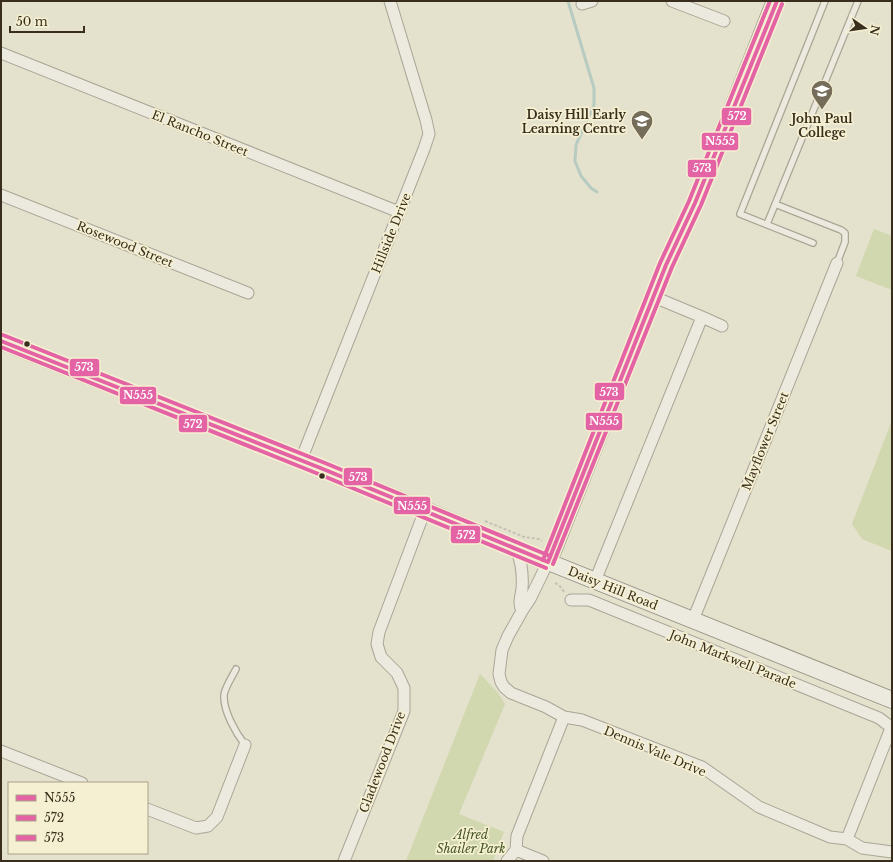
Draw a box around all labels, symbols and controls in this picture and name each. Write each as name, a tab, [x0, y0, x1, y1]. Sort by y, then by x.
scale bar	[10, 8, 84, 34]
north arrow	[845, 8, 885, 48]
text: 50 m	[16, 14, 48, 29]
text: N	[867, 24, 883, 38]
school or university icon: John Paul College	[809, 78, 835, 111]
street label: El Rancho Street	[150, 107, 251, 159]
place label: Daisy Hill Early Learning Centre	[522, 107, 626, 136]
line badge: 572	[721, 107, 752, 126]
school or university icon: Daisy Hill Early Learning Centre	[629, 108, 655, 141]
text: 572	[727, 109, 747, 123]
place label: John Paul College	[788, 111, 853, 140]
line badge: N555	[701, 132, 739, 151]
text: N555	[705, 134, 735, 148]
line badge: 573	[687, 159, 717, 178]
text: 573	[692, 161, 712, 175]
street label: Hillside Drive	[368, 191, 414, 275]
street label: Rosewood Street	[75, 218, 176, 270]
unlabelled marker	[22, 339, 32, 349]
line badge: 573	[69, 358, 100, 377]
text: 573	[74, 360, 94, 374]
line badge: 573	[594, 382, 625, 401]
text: 573	[599, 385, 619, 399]
line badge: N555	[119, 386, 157, 405]
text: N555	[123, 388, 153, 402]
street label: Mayflower Street	[738, 389, 792, 492]
line badge: N555	[585, 412, 623, 431]
line badge: 572	[178, 414, 208, 433]
text: N555	[589, 414, 619, 428]
text: 572	[183, 417, 203, 431]
line badge: 573	[343, 467, 373, 486]
text: 573	[348, 470, 368, 484]
unlabelled marker	[317, 471, 327, 481]
line badge: N555	[393, 496, 431, 515]
text: N555	[397, 499, 427, 513]
line badge: 572	[450, 525, 481, 544]
text: 572	[456, 528, 476, 542]
street label: Daisy Hill Road	[566, 563, 660, 613]
street label: John Markwell Parade	[666, 626, 799, 691]
street label: Gladewood Drive	[356, 709, 408, 815]
street label: Dennis Vale Drive	[601, 723, 709, 779]
legend	[8, 782, 148, 854]
text: N555	[44, 790, 75, 805]
text: 572	[44, 810, 64, 825]
park label: Alfred Shailer Park	[437, 827, 505, 856]
text: 573	[44, 830, 64, 845]

